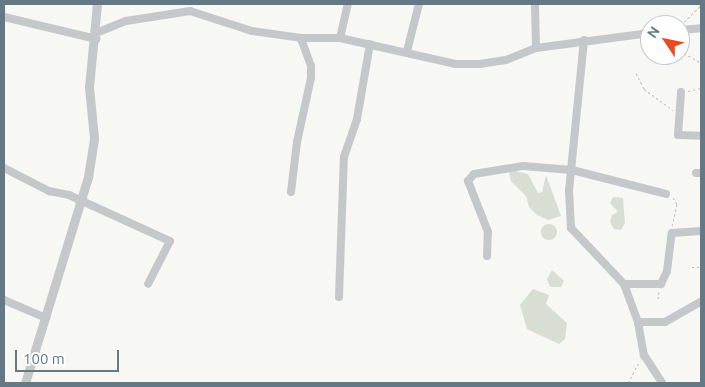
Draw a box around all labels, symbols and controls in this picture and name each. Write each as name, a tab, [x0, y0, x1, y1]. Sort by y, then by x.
north arrow	[640, 15, 690, 65]
text: N	[644, 23, 663, 41]
scale bar	[18, 340, 121, 372]
text: 100 m	[23, 350, 65, 367]

